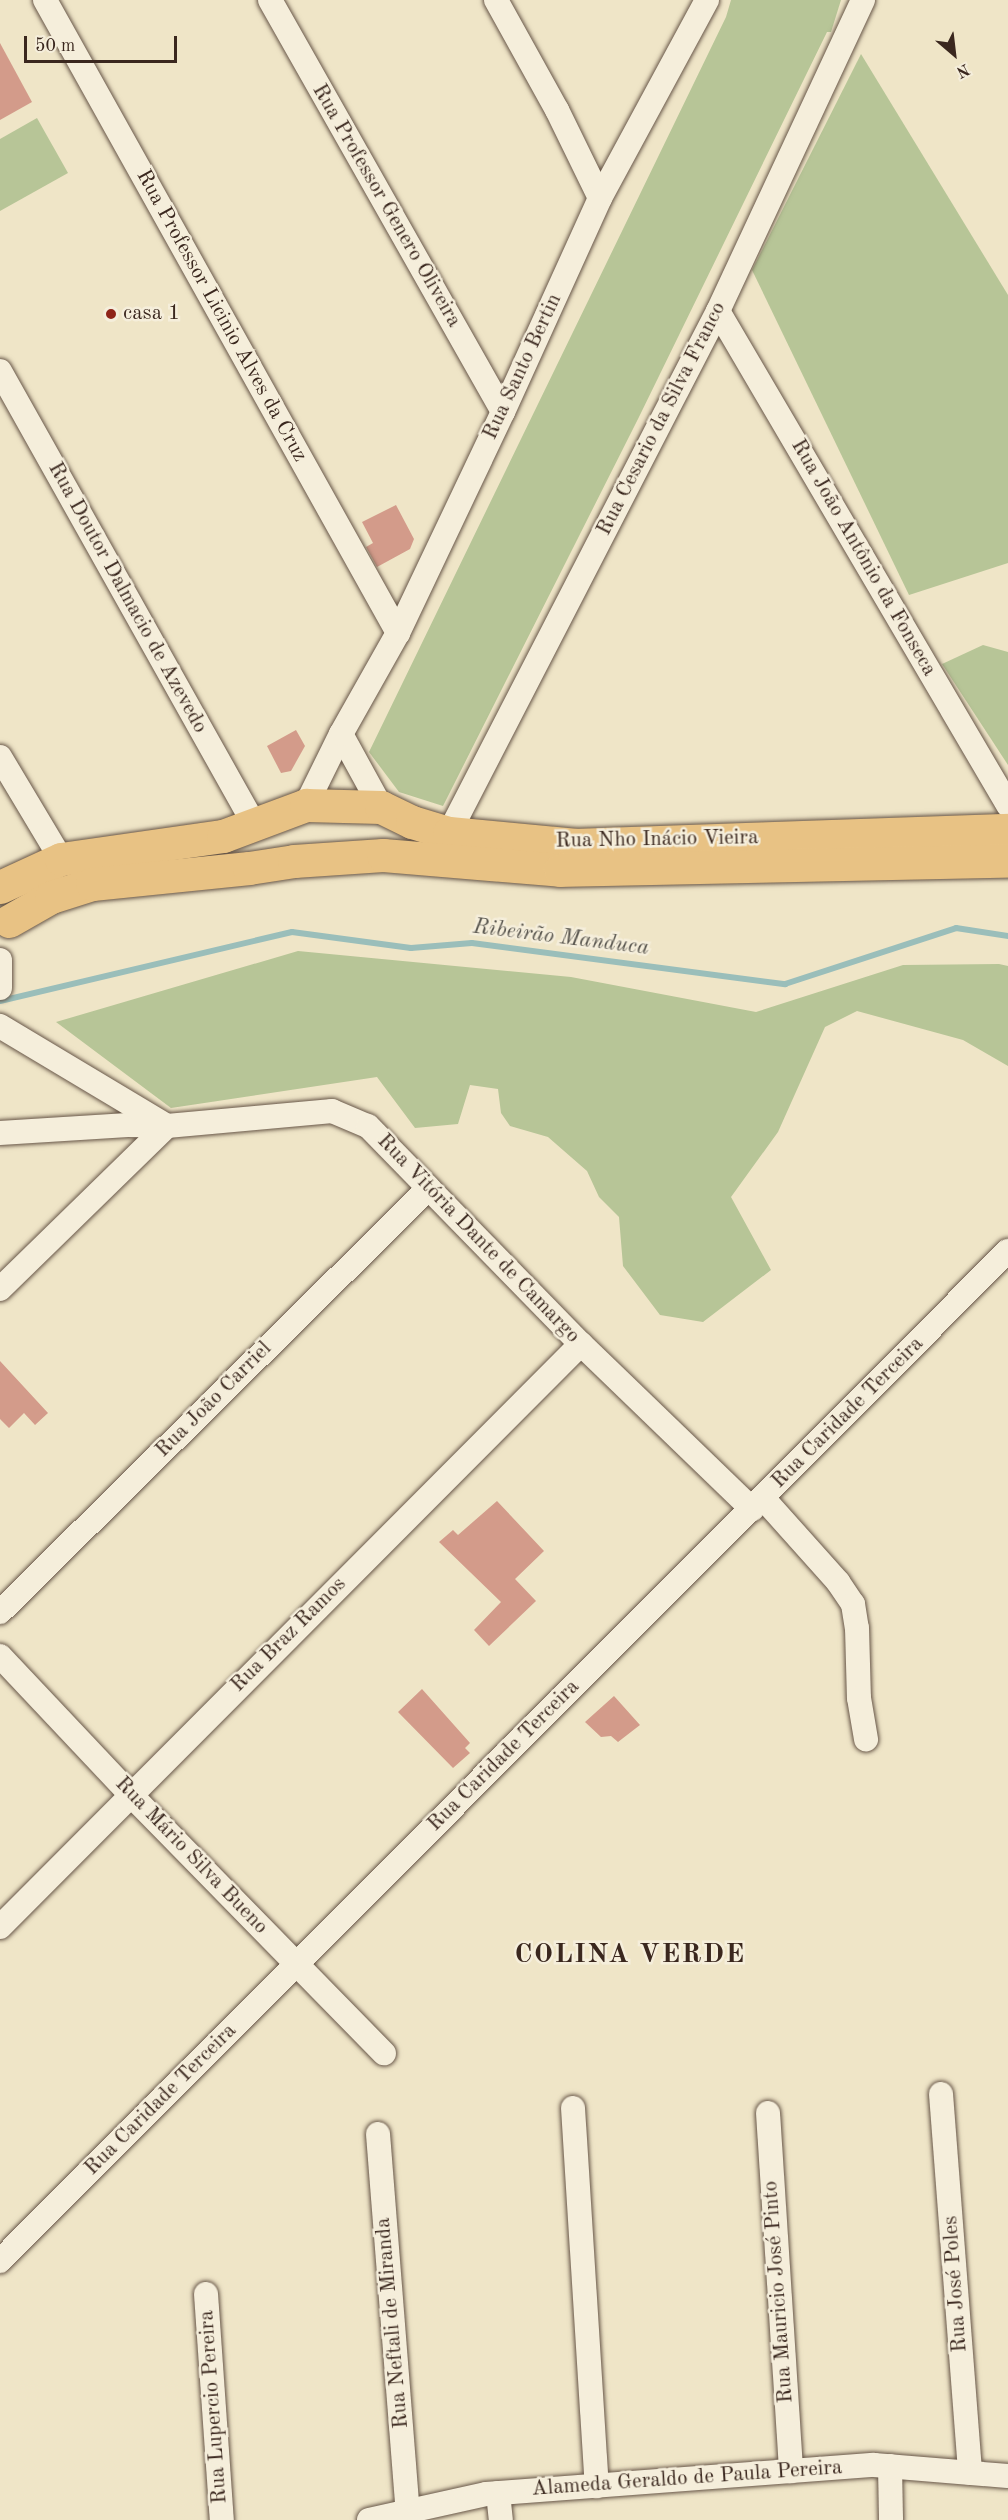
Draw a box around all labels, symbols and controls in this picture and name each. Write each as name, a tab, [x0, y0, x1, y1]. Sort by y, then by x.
scale bar	[27, 24, 180, 62]
north arrow	[924, 24, 984, 84]
text: 50 m	[35, 37, 75, 55]
text: N	[953, 60, 972, 80]
street label: Rua Professor Genero Oliveira	[306, 80, 466, 332]
street label: Rua Professor Licinio Alves da Cruz	[130, 165, 312, 467]
street label: Rua Santo Bertin	[478, 290, 568, 444]
street label: Rua Cesario da Silva Franco	[592, 298, 732, 540]
place label: casa 1	[123, 301, 180, 327]
marker: casa 1	[104, 307, 118, 321]
street label: Rua João Antônio da Fonseca	[785, 435, 941, 681]
street label: Rua Doutor Dalmacio de Azevedo	[42, 458, 212, 738]
street label: Rua Nho Inácio Vieira	[555, 826, 759, 854]
water label: Ribeirão Manduca	[472, 914, 650, 962]
street label: Rua Vitória Dante de Camargo	[371, 1129, 585, 1349]
street label: Rua Caridade Terceira	[767, 1332, 929, 1494]
street label: Rua João Carriel	[151, 1337, 277, 1463]
street label: Rua Braz Ramos	[226, 1572, 352, 1698]
street label: Rua Caridade Terceira	[423, 1675, 585, 1837]
street label: Rua Mário Silva Bueno	[109, 1772, 273, 1940]
district label: COLINA VERDE	[514, 1939, 746, 1971]
street label: Rua Caridade Terceira	[80, 2019, 242, 2181]
street label: Rua Mauricio José Pinto	[759, 2180, 799, 2404]
street label: Rua José Poles	[939, 2215, 973, 2353]
street label: Rua Neftali de Miranda	[371, 2216, 415, 2430]
street label: Rua Lupercio Pereira	[195, 2309, 233, 2505]
street label: Alameda Geraldo de Paula Pereira	[531, 2456, 843, 2502]

